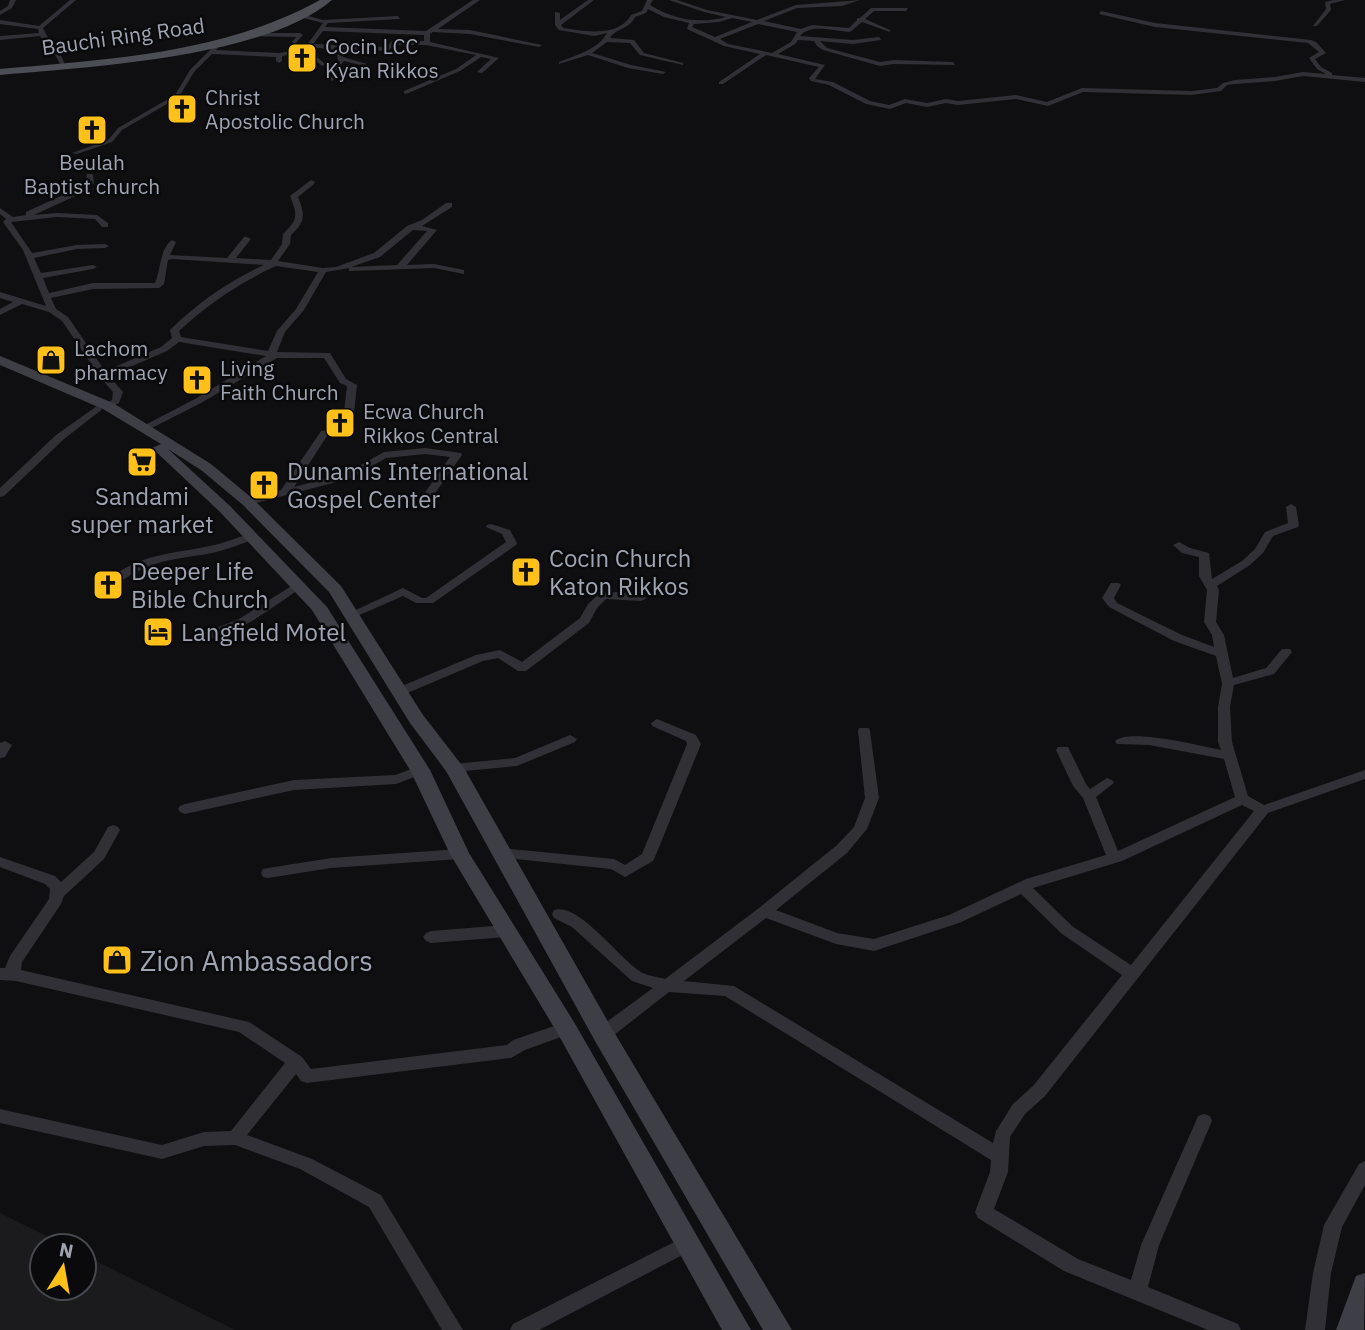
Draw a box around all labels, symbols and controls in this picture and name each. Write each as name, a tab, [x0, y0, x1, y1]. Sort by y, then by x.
street label: Bauchi Ring Road	[40, 11, 206, 61]
place label: Cocin LCC Kyan Rikkos	[325, 32, 439, 84]
church icon: Cocin LCC Kyan Rikkos	[285, 41, 319, 75]
place label: Christ Apostolic Church	[205, 83, 365, 135]
church icon: Christ Apostolic Church	[165, 92, 199, 126]
church icon: Beulah Baptist church	[75, 113, 109, 147]
place label: Beulah Baptist church	[24, 148, 160, 200]
place label: Lachom pharmacy	[74, 334, 168, 386]
shop icon: Lachom pharmacy	[34, 343, 68, 377]
place label: Living Faith Church	[220, 354, 339, 406]
church icon: Living Faith Church	[180, 363, 214, 397]
place label: Ecwa Church Rikkos Central	[363, 397, 499, 449]
church icon: Ecwa Church Rikkos Central	[323, 406, 357, 440]
supermarket icon: Sandami super market	[125, 445, 159, 479]
place label: Dunamis International Gospel Center	[287, 455, 528, 515]
church icon: Dunamis International Gospel Center	[247, 468, 281, 502]
place label: Sandami super market	[70, 480, 214, 540]
place label: Cocin Church Katon Rikkos	[549, 542, 691, 602]
place label: Deeper Life Bible Church	[131, 555, 269, 615]
church icon: Cocin Church Katon Rikkos	[509, 555, 543, 589]
church icon: Deeper Life Bible Church	[91, 568, 125, 602]
hotel icon: Langfield Motel	[141, 615, 175, 649]
place label: Langfield Motel	[181, 616, 346, 648]
place label: Zion Ambassadors	[140, 942, 373, 979]
shop icon: Zion Ambassadors	[100, 943, 134, 977]
north arrow	[28, 1232, 98, 1302]
text: N	[57, 1237, 75, 1263]

